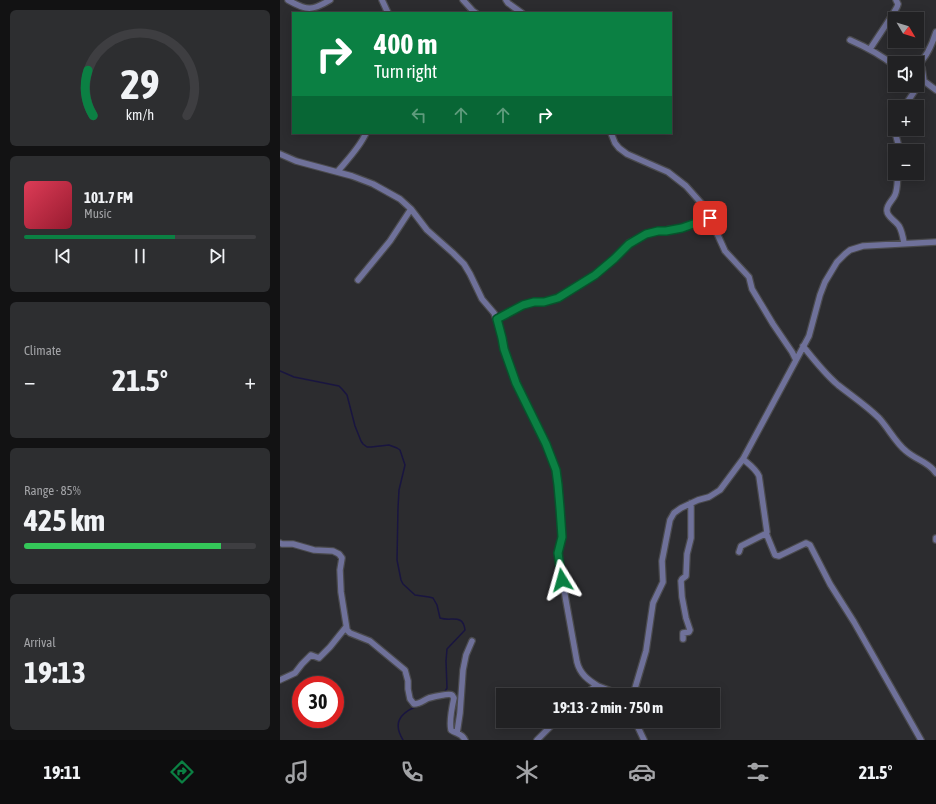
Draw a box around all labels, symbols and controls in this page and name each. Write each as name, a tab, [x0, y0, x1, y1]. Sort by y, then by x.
north arrow	[888, 12, 924, 48]
map controls	[888, 12, 924, 180]
icon: right	[308, 28, 360, 80]
text: 400 m	[374, 28, 437, 60]
button: sound	[888, 56, 924, 92]
text: 29	[120, 60, 160, 108]
text: Turn right	[374, 61, 437, 82]
button: +	[888, 100, 924, 136]
icon: left	[408, 104, 430, 126]
icon: ahead	[450, 104, 472, 126]
icon: ahead	[492, 104, 514, 126]
icon: right	[534, 104, 556, 126]
text: km/h	[126, 107, 154, 123]
button: −	[888, 144, 924, 180]
text: 101.7 FM	[84, 189, 133, 206]
pin	[693, 201, 727, 235]
text: Music	[84, 206, 111, 221]
icon: arrive	[699, 207, 721, 229]
icon: previous	[52, 245, 74, 267]
icon: pause	[129, 245, 151, 267]
icon: next	[206, 245, 228, 267]
text: Climate	[24, 343, 61, 358]
text: 21.5°	[112, 363, 168, 397]
text: −	[24, 368, 35, 394]
text: +	[245, 368, 256, 394]
text: Range · 85%	[24, 483, 81, 498]
text: 425 km	[24, 503, 105, 537]
position arrow	[541, 559, 583, 601]
text: Arrival	[24, 635, 56, 650]
text: 19:13	[24, 655, 86, 689]
speed limit sign: 30	[292, 676, 344, 728]
text: 19:13 · 2 min · 750 m	[553, 699, 663, 716]
icon: directions	[168, 758, 196, 786]
icon: music	[283, 758, 311, 786]
icon: phone	[398, 758, 426, 786]
icon: climate	[513, 758, 541, 786]
icon: car	[628, 758, 656, 786]
icon: filters	[744, 758, 772, 786]
text: 19:11	[44, 762, 81, 783]
text: 21.5°	[859, 762, 892, 783]

